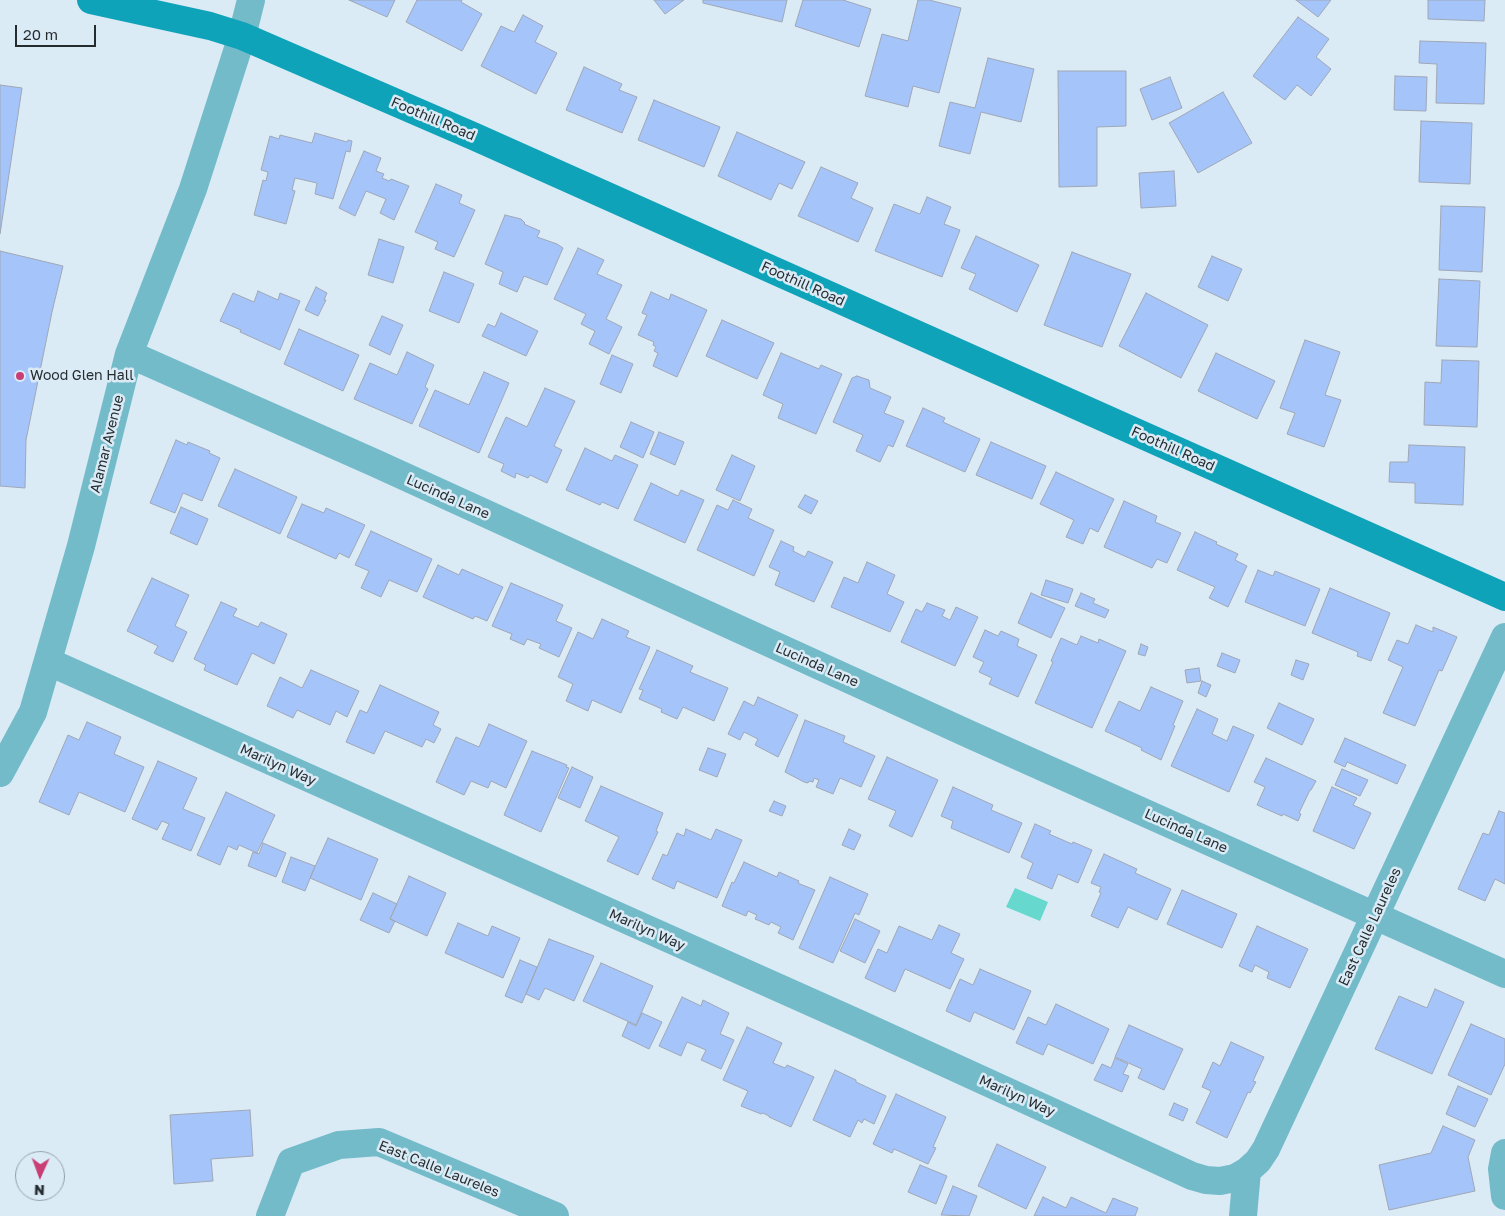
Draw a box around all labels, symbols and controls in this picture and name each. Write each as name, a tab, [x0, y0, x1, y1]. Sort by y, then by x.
scale bar	[18, 15, 99, 47]
text: 20 m	[23, 25, 58, 43]
street label: Foothill Road	[388, 94, 478, 144]
street label: Foothill Road	[759, 258, 847, 310]
place label: Wood Glen Hall	[30, 368, 134, 384]
marker: Wood Glen Hall	[14, 370, 26, 382]
street label: Alamar Avenue	[87, 393, 127, 495]
street label: Foothill Road	[1129, 423, 1217, 475]
street label: Lucinda Lane	[404, 471, 492, 523]
street label: Lucinda Lane	[773, 639, 861, 691]
street label: Marilyn Way	[237, 741, 319, 789]
street label: Lucinda Lane	[1142, 805, 1230, 857]
street label: East Calle Laureles	[1335, 865, 1405, 989]
street label: Marilyn Way	[606, 906, 688, 954]
street label: Marilyn Way	[976, 1072, 1058, 1120]
street label: East Calle Laureles	[376, 1137, 502, 1201]
north arrow	[15, 1151, 65, 1201]
text: N	[34, 1182, 45, 1199]

